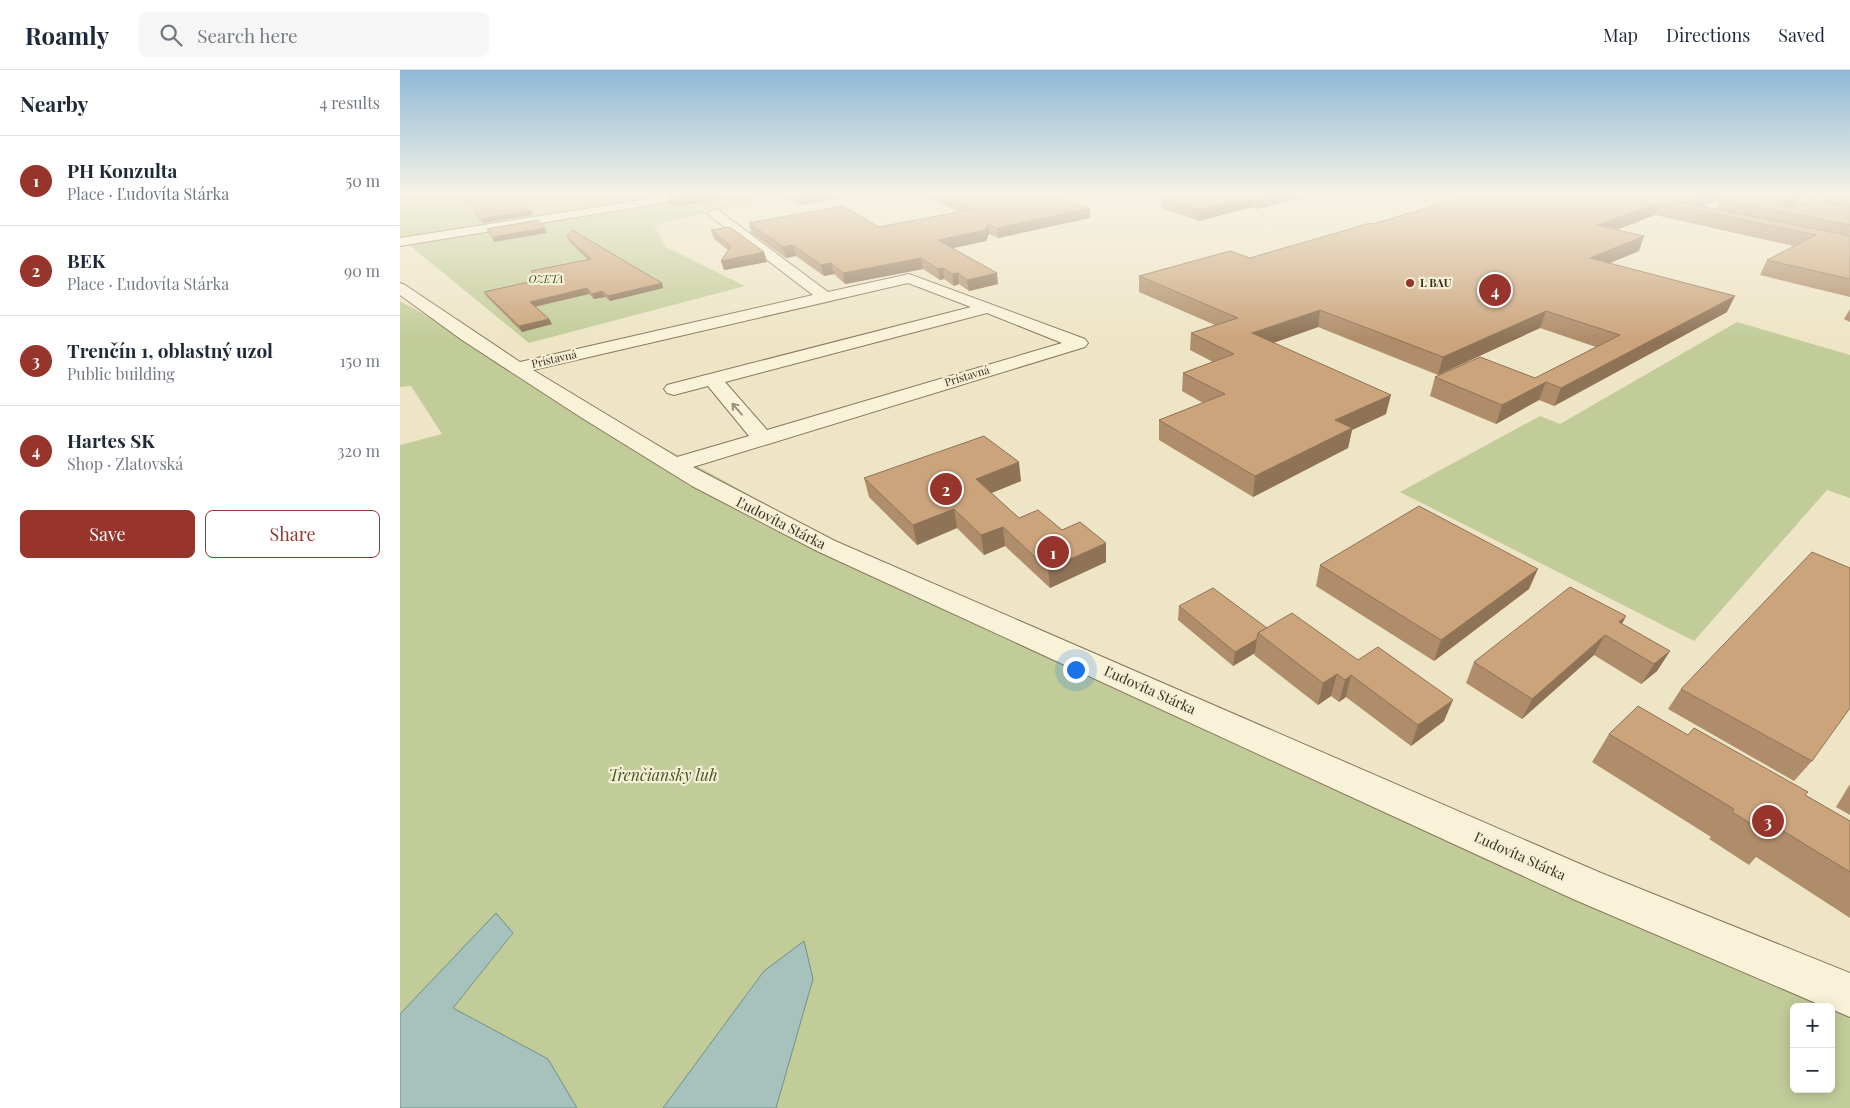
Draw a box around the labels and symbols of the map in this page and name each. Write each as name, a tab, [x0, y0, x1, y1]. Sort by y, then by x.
park label: OZETA	[529, 271, 564, 286]
pin: 4	[1479, 271, 1511, 309]
place label: L BAU	[1420, 275, 1452, 290]
marker: L BAU	[1404, 277, 1416, 289]
street label: Prístavná	[530, 346, 579, 371]
street label: Prístavná	[943, 361, 992, 389]
one-way arrow	[731, 402, 743, 415]
pin: 2	[930, 470, 962, 508]
street label: Ľudovíta Stárka	[733, 492, 829, 553]
pin: 1	[1037, 533, 1069, 571]
your location	[1063, 657, 1089, 683]
street label: Ľudovíta Stárka	[1101, 661, 1199, 718]
park label: Trenčiansky luh	[608, 764, 718, 785]
pin: 3	[1752, 802, 1784, 840]
street label: Ľudovíta Stárka	[1471, 827, 1569, 884]

